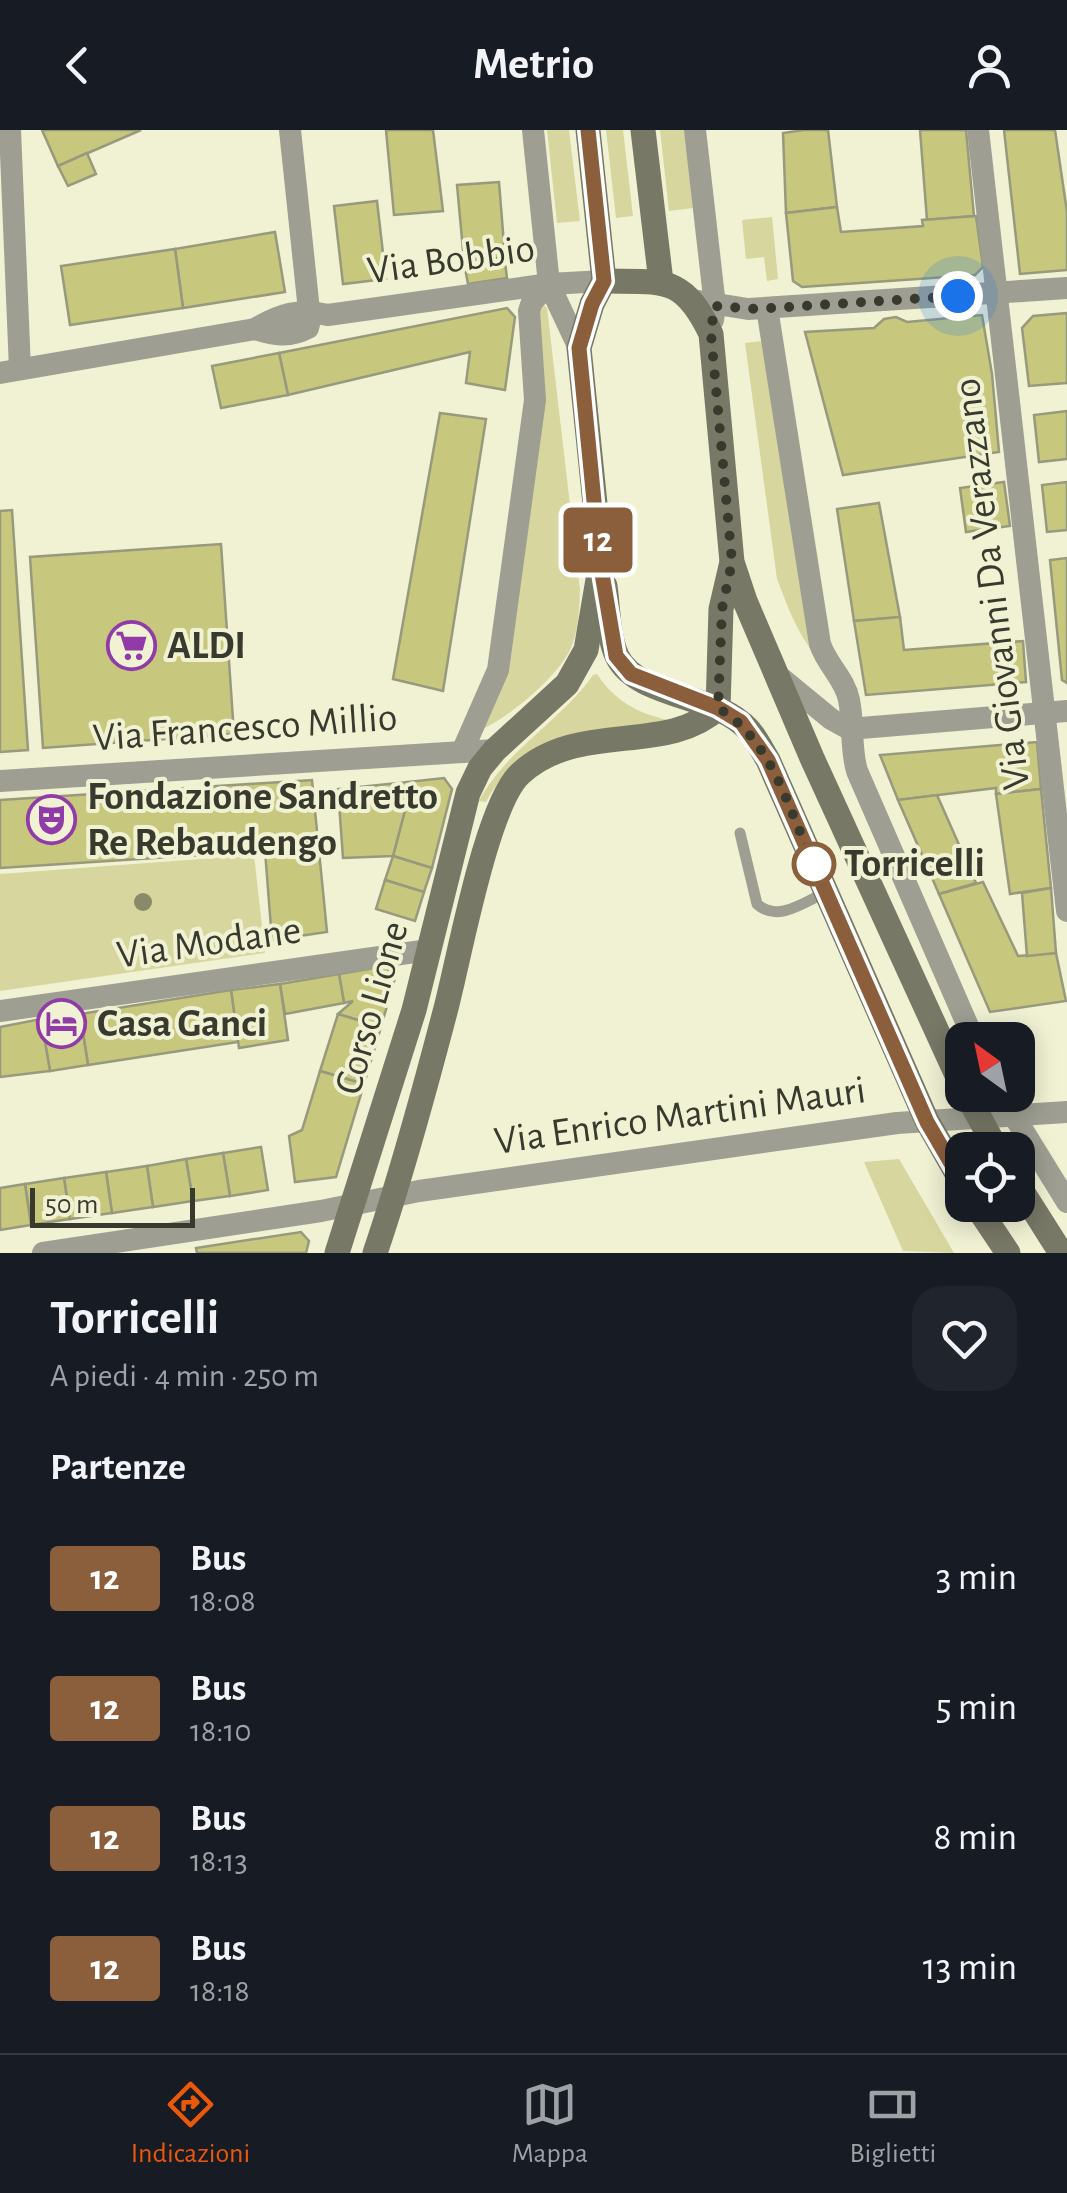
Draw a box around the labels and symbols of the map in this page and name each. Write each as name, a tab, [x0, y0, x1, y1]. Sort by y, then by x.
street label: Via Bobbio	[365, 228, 537, 292]
your location	[933, 271, 983, 321]
street label: Via Giovanni Da Verazzano	[947, 376, 1037, 792]
line badge: 12	[553, 508, 643, 572]
supermarket icon: ALDI	[106, 620, 158, 672]
place label: ALDI	[167, 626, 246, 666]
street label: Via Francesco Millio	[91, 697, 399, 759]
place label: Fondazione Sandretto Re Rebaudengo	[87, 777, 438, 863]
theatre icon: Fondazione Sandretto Re Rebaudengo	[26, 794, 78, 846]
marker: Torricelli	[793, 843, 835, 885]
place label: Torricelli	[844, 844, 985, 884]
street label: Via Modane	[114, 910, 304, 976]
street label: Corso Lione	[328, 917, 416, 1099]
hotel icon: Casa Ganci	[36, 998, 88, 1050]
place label: Casa Ganci	[97, 1004, 267, 1044]
north arrow	[945, 1022, 1035, 1112]
street label: Via Enrico Martini Mauri	[492, 1070, 868, 1162]
scale bar	[30, 1183, 195, 1228]

